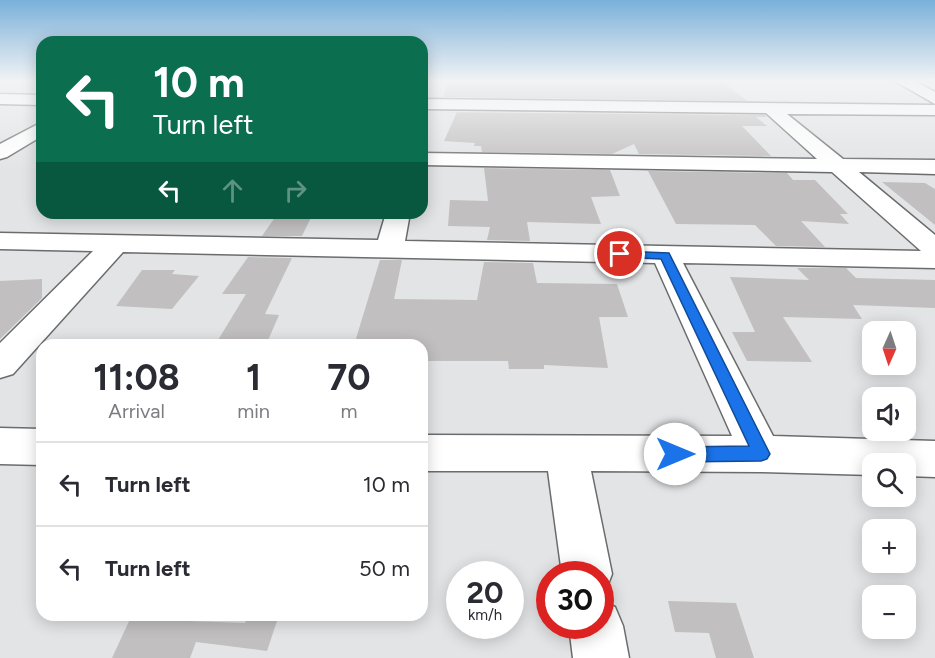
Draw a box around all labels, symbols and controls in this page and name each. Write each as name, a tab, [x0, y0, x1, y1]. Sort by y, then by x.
text: 10 m	[153, 57, 245, 108]
icon: left	[54, 60, 132, 138]
text: Turn left	[153, 108, 253, 141]
icon: left	[153, 174, 186, 207]
icon: ahead	[216, 174, 249, 207]
icon: right	[279, 174, 312, 207]
pin	[594, 228, 645, 279]
icon: arrive	[603, 237, 636, 270]
north arrow	[862, 321, 916, 375]
map controls	[862, 321, 916, 639]
text: 11:08	[93, 356, 180, 399]
text: 1	[246, 356, 261, 399]
text: 70	[327, 356, 371, 399]
button: sound	[862, 387, 916, 441]
text: Arrival	[108, 399, 165, 423]
text: min	[237, 399, 270, 423]
text: m	[340, 399, 358, 423]
position arrow	[643, 422, 707, 486]
button: search	[862, 453, 916, 507]
icon: left	[54, 468, 87, 501]
text: Turn left	[105, 471, 191, 498]
text: 10 m	[363, 471, 410, 498]
button: +	[862, 519, 916, 573]
icon: left	[54, 552, 87, 585]
text: Turn left	[105, 555, 191, 582]
text: 50 m	[359, 555, 410, 582]
speed limit sign: 30	[536, 561, 614, 639]
text: 20	[467, 574, 503, 611]
button: −	[862, 585, 916, 639]
text: km/h	[468, 606, 502, 624]

